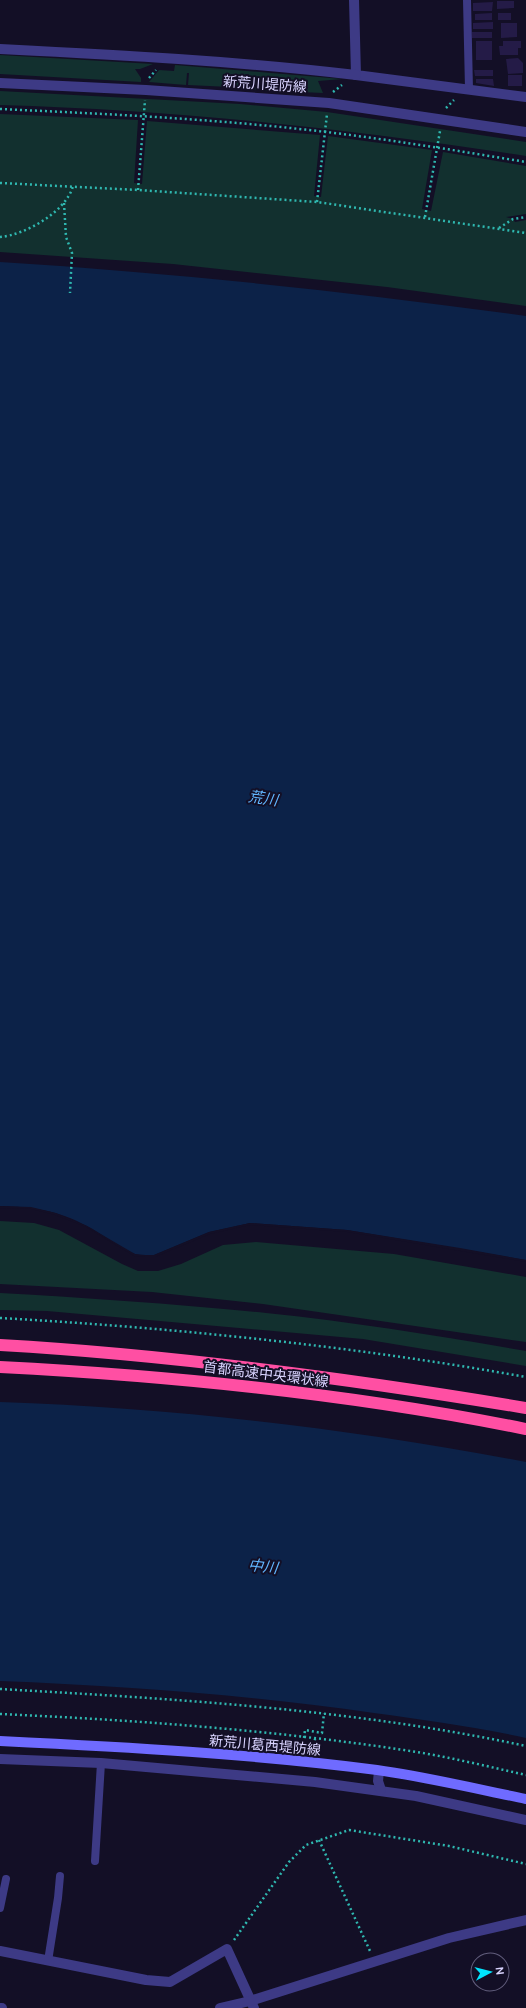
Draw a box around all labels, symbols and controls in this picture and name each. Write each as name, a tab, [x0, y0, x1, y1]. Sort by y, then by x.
street label: 新荒川堤防線	[223, 73, 307, 95]
water label: 荒川	[247, 787, 281, 809]
street label: 首都高速中央環状線	[202, 1358, 330, 1390]
water label: 中川	[247, 1556, 281, 1577]
street label: 新荒川葛西堤防線	[209, 1732, 321, 1758]
north arrow	[470, 1952, 510, 1992]
text: N	[493, 1966, 506, 1976]

